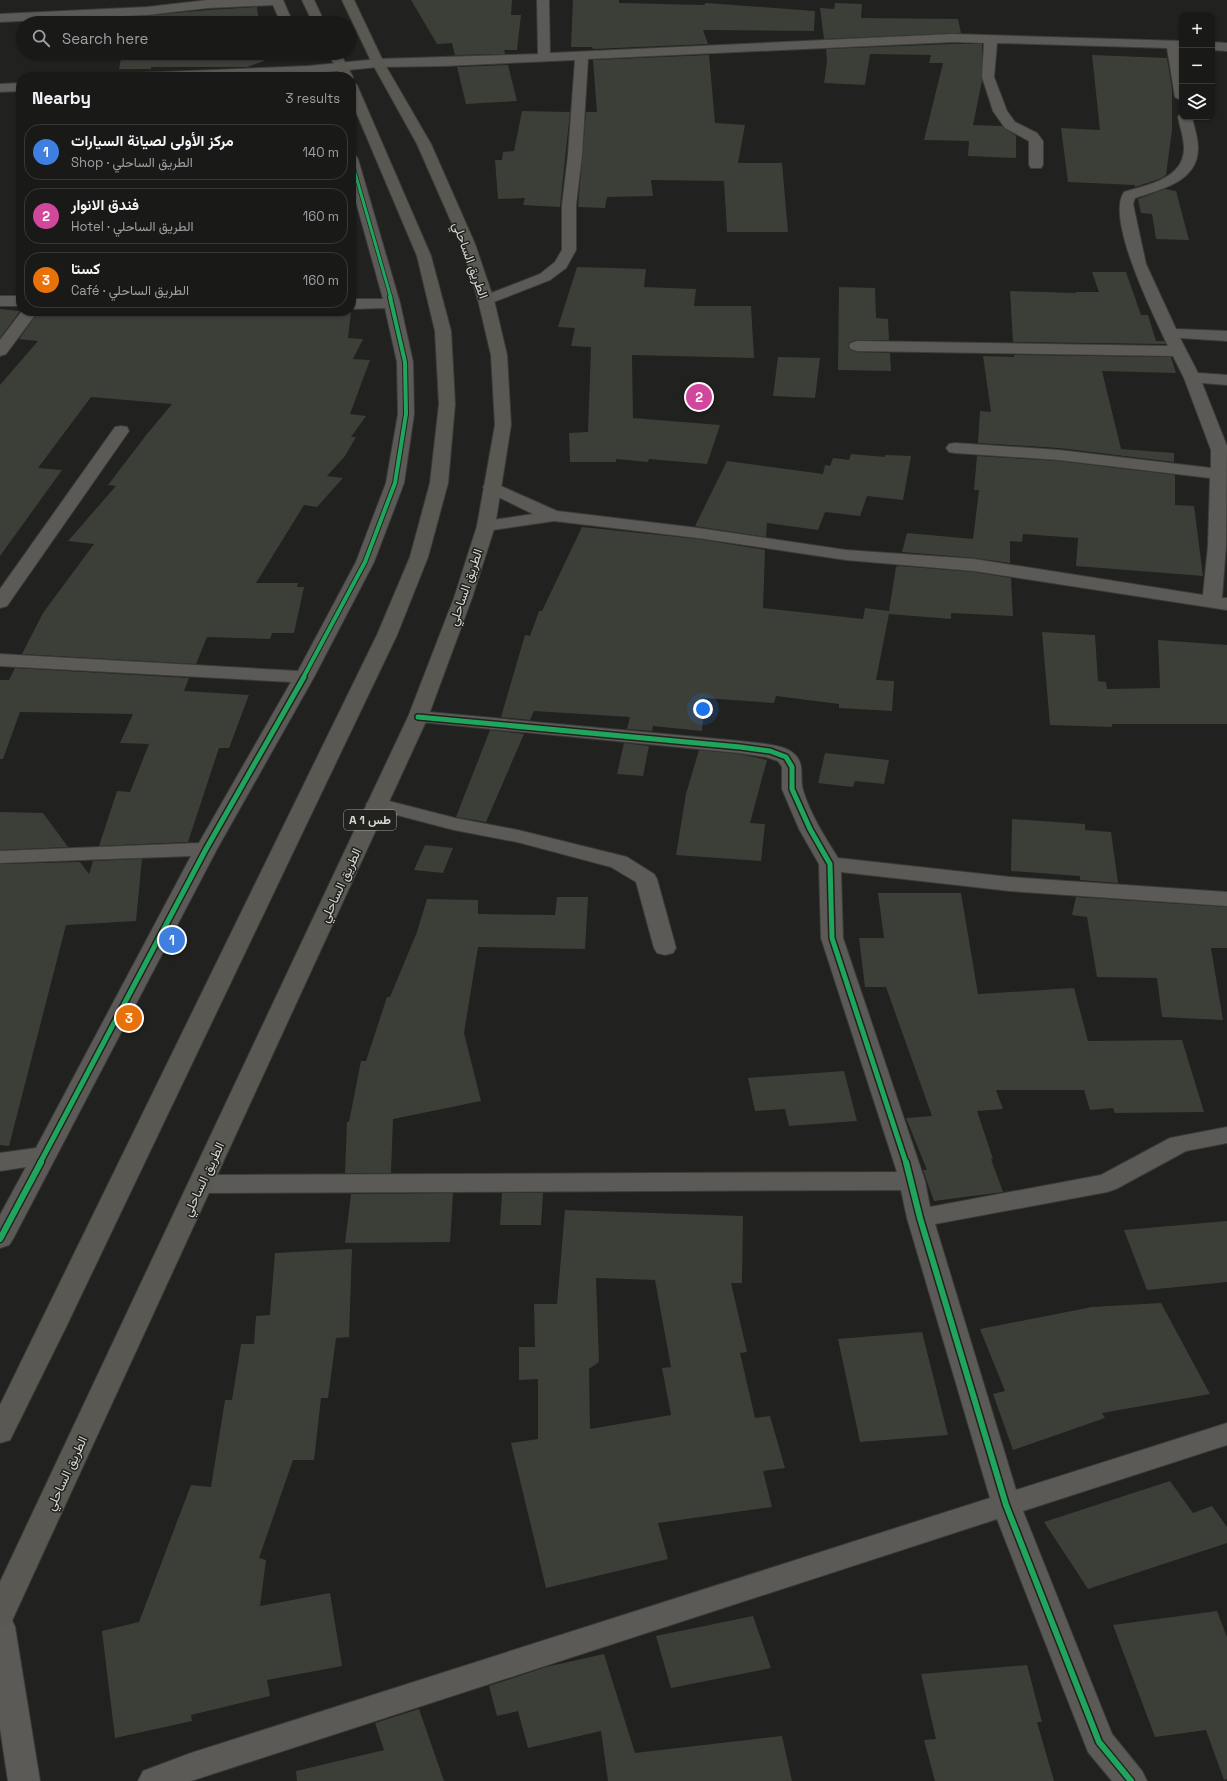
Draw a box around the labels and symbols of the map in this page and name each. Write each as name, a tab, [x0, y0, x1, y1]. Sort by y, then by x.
street label: الطريق الساحلي	[447, 219, 492, 302]
pin: 2	[686, 382, 712, 412]
street label: الطريق الساحلي	[444, 546, 488, 629]
your location	[693, 699, 713, 719]
road number: A 1 طس	[344, 810, 396, 830]
street label: الطريق الساحلي	[316, 845, 367, 926]
pin: 1	[159, 925, 185, 955]
pin: 3	[116, 1003, 142, 1033]
street label: الطريق الساحلي	[179, 1139, 230, 1220]
street label: الطريق الساحلي	[42, 1433, 93, 1514]

